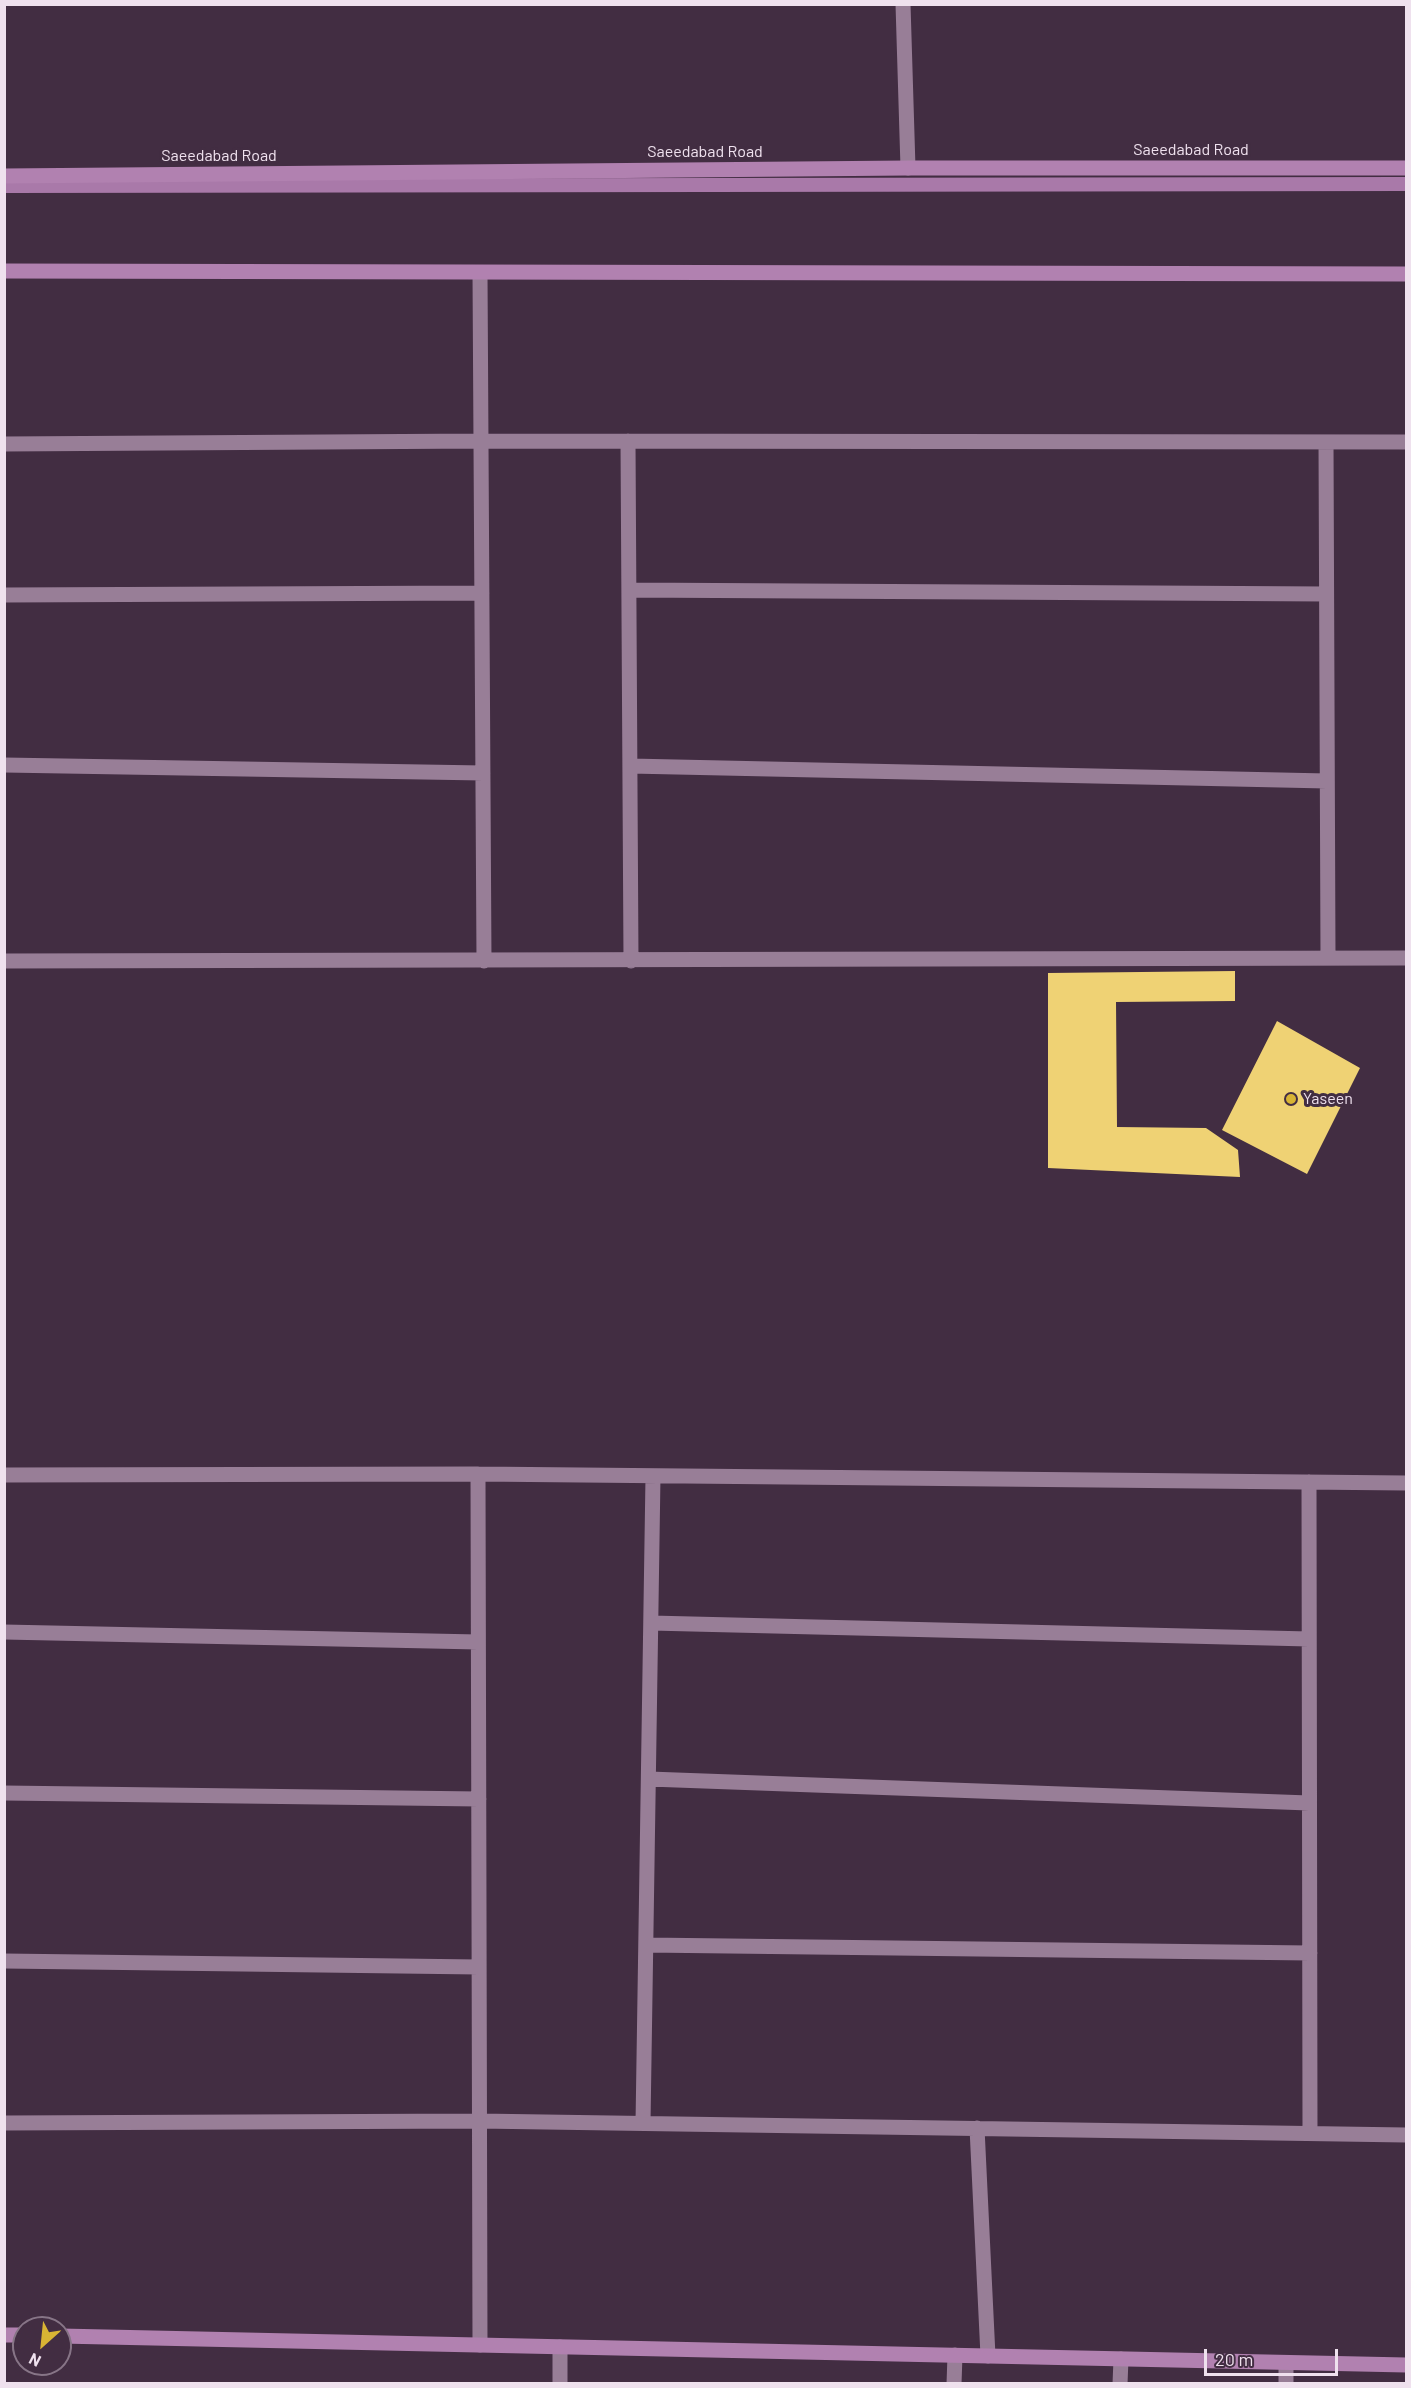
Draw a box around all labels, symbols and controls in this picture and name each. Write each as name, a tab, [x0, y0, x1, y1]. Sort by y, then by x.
street label: Saeedabad Road	[1133, 140, 1249, 160]
street label: Saeedabad Road	[647, 142, 763, 162]
street label: Saeedabad Road	[161, 146, 277, 166]
place label: Yaseen	[1303, 1089, 1353, 1109]
marker: Yaseen	[1284, 1092, 1298, 1106]
north arrow	[12, 2316, 72, 2376]
scale bar	[1207, 2337, 1340, 2375]
text: 20 m	[1215, 2348, 1253, 2370]
text: N	[25, 2350, 44, 2372]

